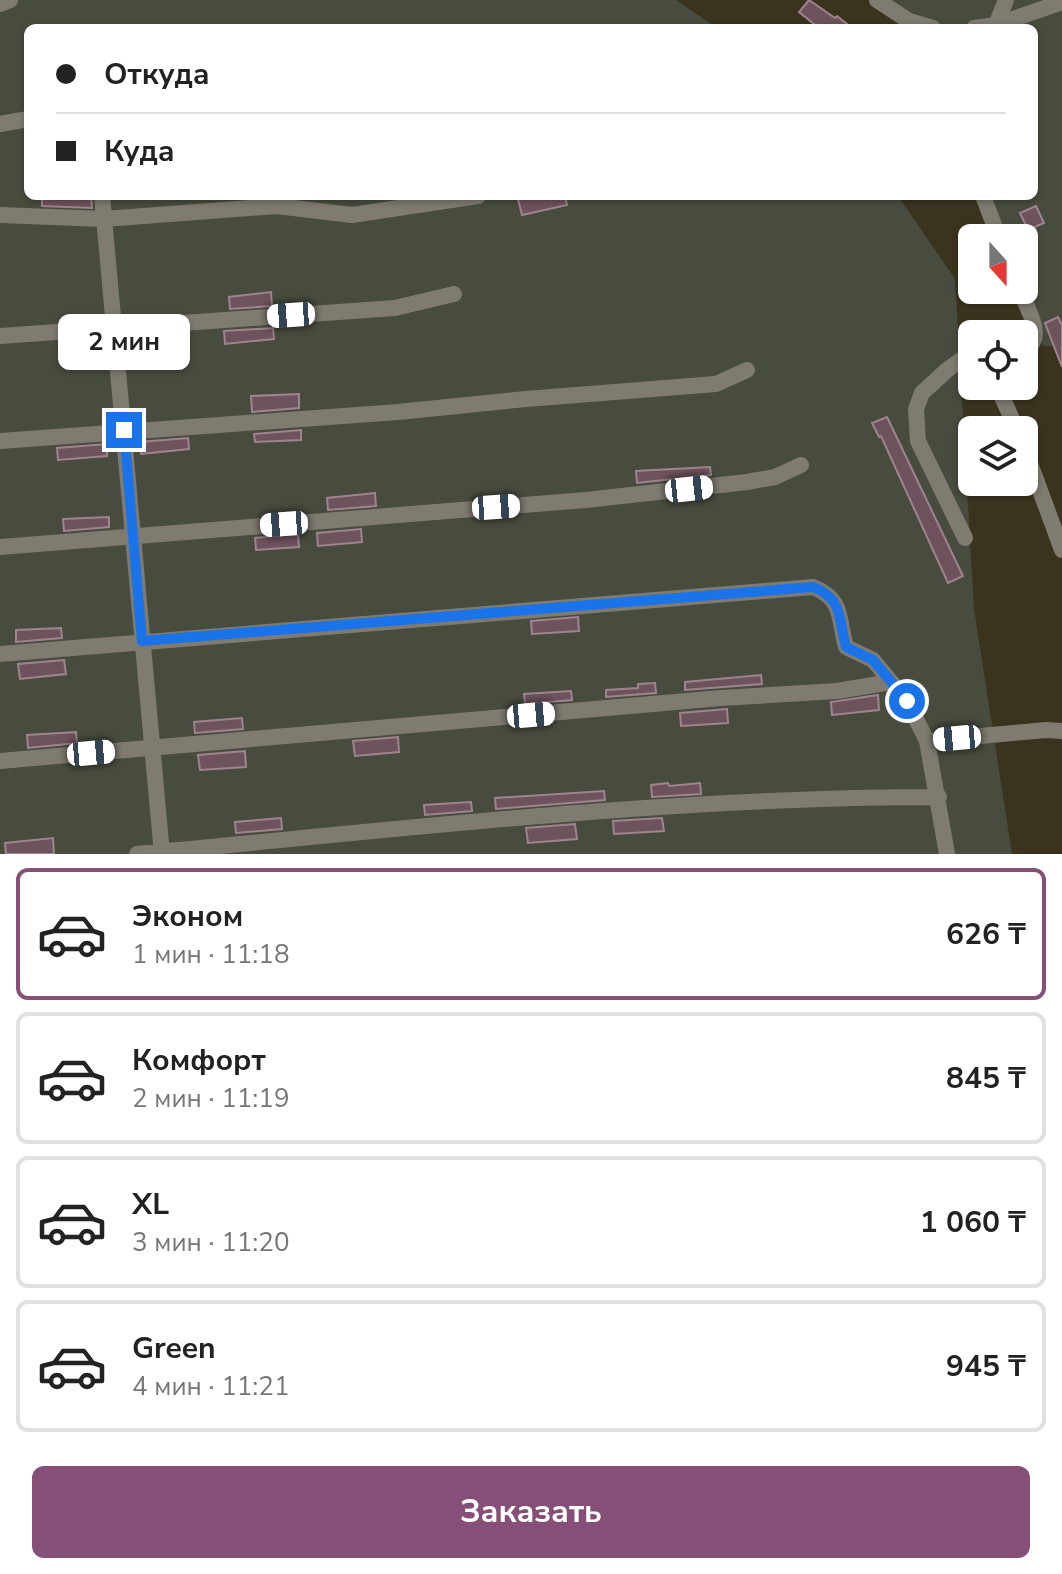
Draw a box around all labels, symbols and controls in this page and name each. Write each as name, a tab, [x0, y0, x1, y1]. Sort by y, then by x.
text: Откуда	[104, 54, 210, 95]
text: Куда	[104, 131, 175, 172]
north arrow	[958, 224, 1038, 304]
map controls	[958, 224, 1038, 496]
car	[266, 301, 316, 329]
callout: 2 мин	[58, 314, 190, 370]
button: locate	[958, 320, 1038, 400]
text: 2 мин	[88, 324, 160, 359]
route end	[106, 412, 142, 448]
button: layers	[958, 416, 1038, 496]
car	[664, 475, 714, 503]
car	[471, 493, 521, 521]
car	[259, 510, 309, 538]
route start	[889, 683, 925, 719]
car	[506, 701, 556, 729]
car	[932, 724, 982, 752]
car	[66, 739, 116, 767]
text: Эконом	[132, 896, 243, 937]
icon: car	[36, 898, 108, 970]
text: 626 ₸	[946, 914, 1026, 955]
text: 1 мин · 11:18	[132, 937, 289, 972]
text: Комфорт	[132, 1040, 266, 1081]
icon: car	[36, 1042, 108, 1114]
text: 845 ₸	[946, 1058, 1026, 1099]
text: 2 мин · 11:19	[132, 1081, 289, 1116]
text: XL	[132, 1184, 169, 1225]
icon: car	[36, 1186, 108, 1258]
text: 1 060 ₸	[920, 1202, 1026, 1243]
text: 3 мин · 11:20	[132, 1225, 289, 1260]
text: Green	[132, 1328, 216, 1369]
icon: car	[36, 1330, 108, 1402]
text: 945 ₸	[946, 1346, 1026, 1387]
text: 4 мин · 11:21	[132, 1369, 289, 1404]
button: Заказать	[32, 1466, 1030, 1558]

